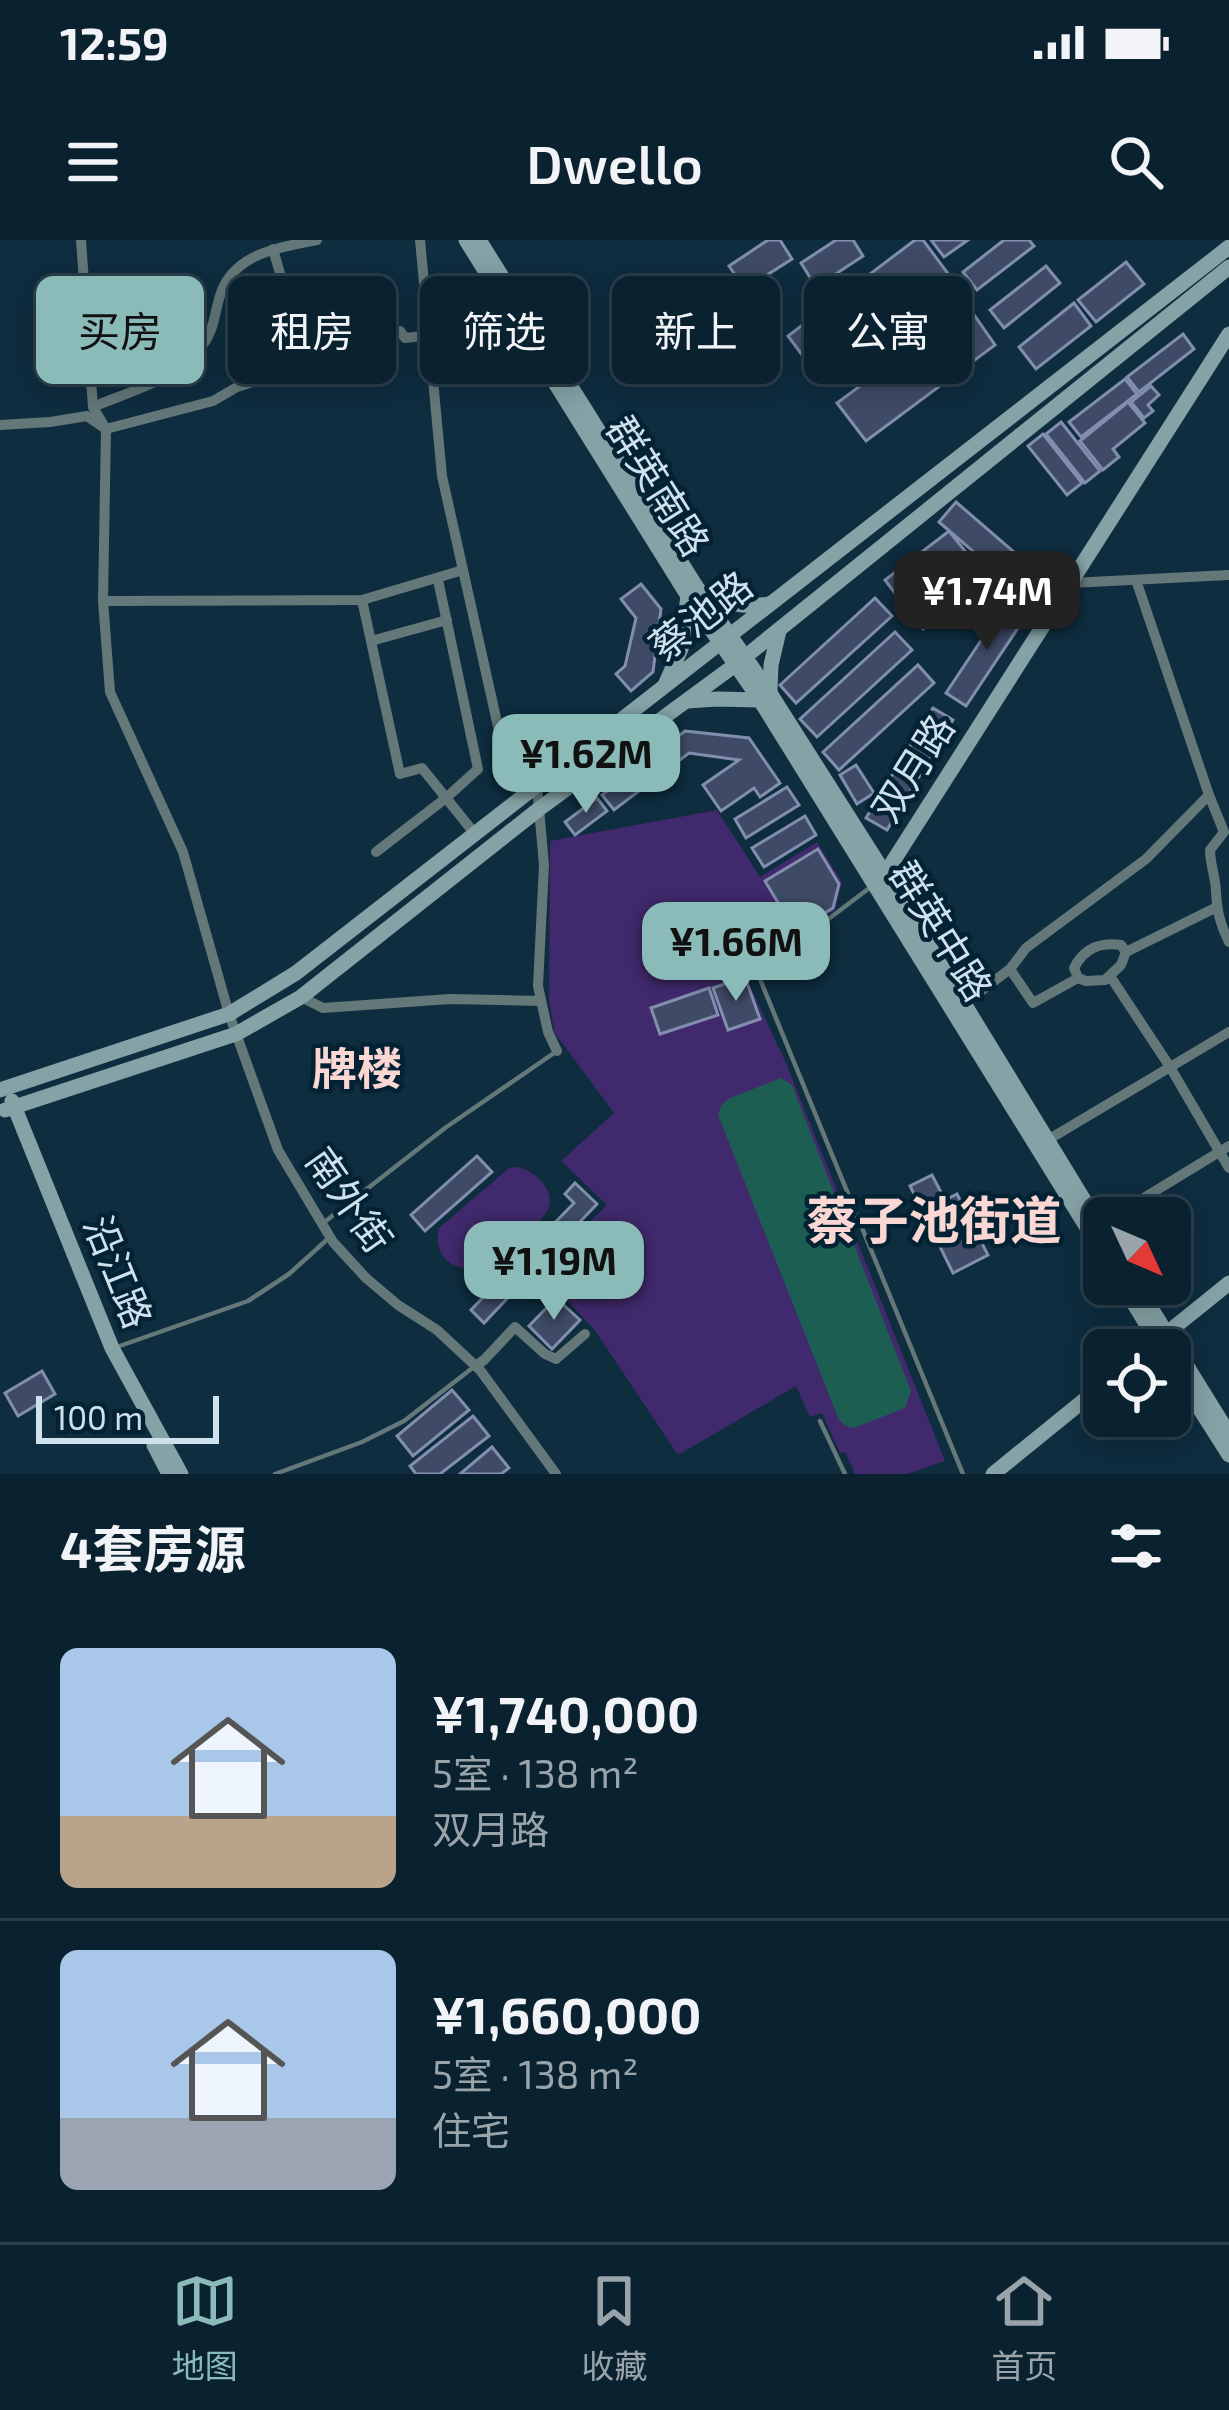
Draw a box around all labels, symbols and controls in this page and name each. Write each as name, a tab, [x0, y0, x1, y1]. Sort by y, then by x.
text: 12:59	[60, 15, 169, 69]
icon: menu	[60, 129, 126, 195]
icon: search	[1103, 129, 1169, 195]
text: Dwello	[526, 130, 703, 195]
chip: 买房	[36, 276, 204, 384]
chip: 租房	[228, 276, 396, 384]
chip: 筛选	[420, 276, 588, 384]
chip: 新上	[612, 276, 780, 384]
chip: 公寓	[804, 276, 972, 384]
street label: 群英南路	[598, 407, 721, 564]
pin: ¥1.74M	[889, 551, 1085, 653]
street label: 蔡池路	[640, 560, 761, 669]
text: ¥1.74M	[921, 566, 1053, 613]
street label: 双月路	[861, 705, 963, 829]
pin: ¥1.62M	[488, 714, 684, 816]
text: ¥1.62M	[519, 729, 653, 776]
street label: 群英中路	[881, 852, 1004, 1009]
pin: ¥1.66M	[638, 902, 834, 1004]
text: ¥1.66M	[669, 917, 803, 964]
district label: 牌楼	[312, 1040, 402, 1094]
street label: 南外街	[297, 1138, 403, 1261]
district label: 蔡子池街道	[806, 1188, 1062, 1249]
north arrow	[1083, 1197, 1191, 1305]
map controls	[1083, 1197, 1191, 1437]
street label: 沿江路	[76, 1208, 163, 1334]
pin: ¥1.19M	[456, 1221, 652, 1323]
text: ¥1.19M	[491, 1236, 617, 1283]
button: locate	[1083, 1329, 1191, 1437]
scale bar	[36, 1390, 219, 1443]
text: 100 m	[54, 1397, 143, 1437]
icon: filters	[1103, 1513, 1169, 1579]
text: 4套房源	[60, 1517, 246, 1578]
text: ¥1,740,000	[432, 1682, 699, 1743]
icon: home	[156, 1696, 300, 1840]
text: 5室 · 138 m²	[432, 1749, 638, 1796]
text: 双月路	[432, 1805, 549, 1852]
text: ¥1,660,000	[432, 1983, 702, 2044]
icon: home	[156, 1998, 300, 2142]
text: 5室 · 138 m²	[432, 2050, 638, 2097]
text: 住宅	[432, 2106, 510, 2153]
tab: 地图	[172, 2268, 238, 2388]
tab: 收藏	[581, 2268, 647, 2388]
tab: 首页	[991, 2268, 1057, 2388]

